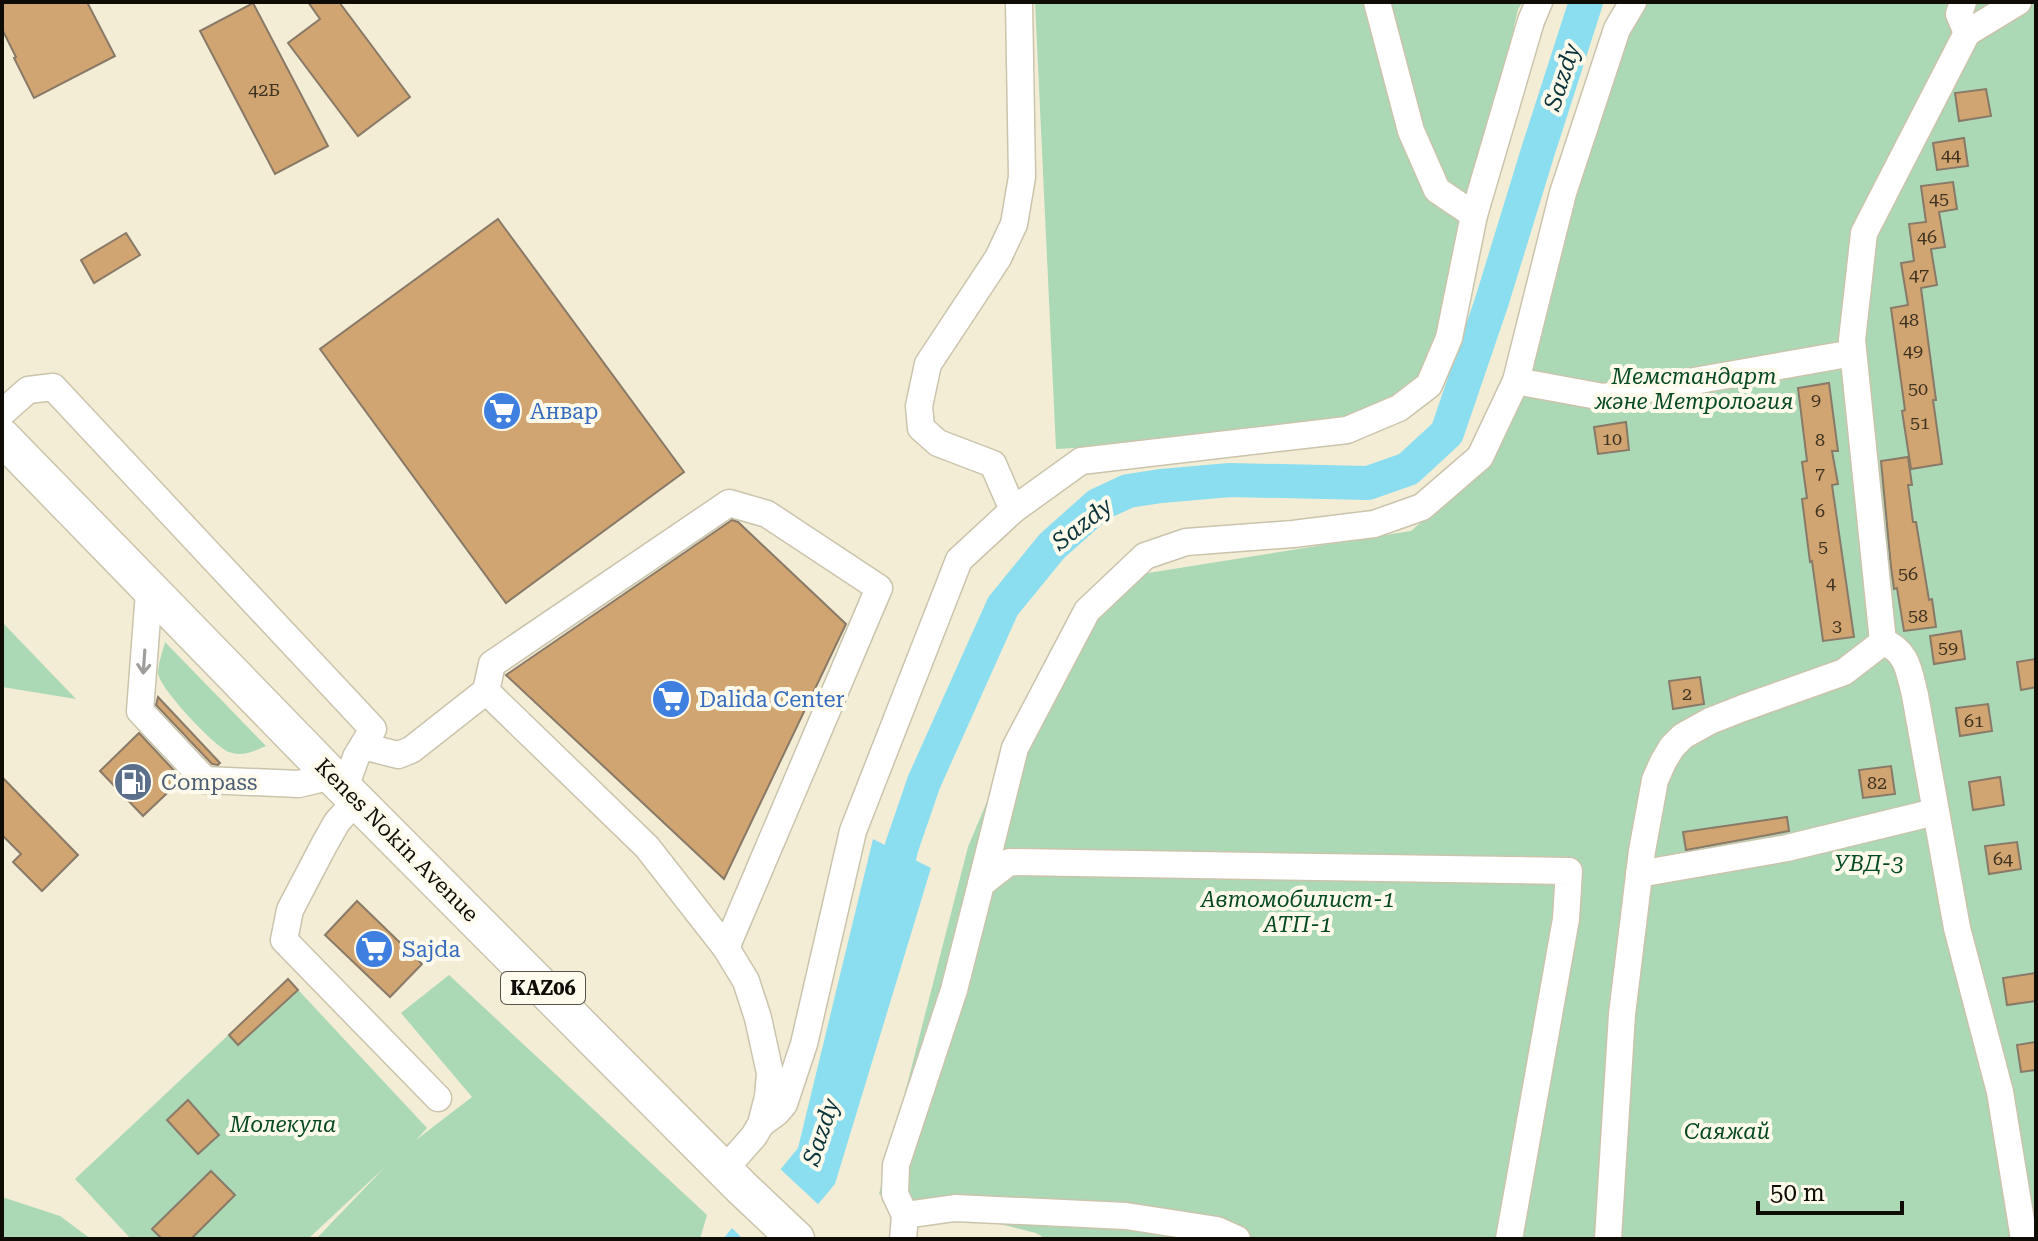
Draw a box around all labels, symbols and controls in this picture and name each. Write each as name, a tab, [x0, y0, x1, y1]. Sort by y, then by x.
water label: Sazdy	[1538, 39, 1586, 115]
house number: 42Б	[248, 79, 280, 100]
house number: 44	[1941, 144, 1961, 165]
house number: 45	[1929, 188, 1949, 209]
house number: 46	[1917, 226, 1937, 247]
house number: 47	[1909, 264, 1929, 285]
house number: 48	[1899, 309, 1919, 330]
house number: 49	[1903, 340, 1923, 361]
park label: Мемстандарт және Метрология	[1594, 364, 1793, 414]
house number: 50	[1908, 378, 1928, 399]
house number: 9	[1811, 389, 1821, 410]
supermarket icon: Анвар	[481, 390, 523, 432]
place label: Анвар	[530, 399, 598, 424]
house number: 51	[1910, 412, 1930, 433]
house number: 10	[1602, 428, 1622, 449]
house number: 8	[1815, 429, 1825, 450]
house number: 7	[1815, 463, 1825, 484]
water label: Sazdy	[1046, 491, 1118, 557]
house number: 6	[1815, 500, 1825, 521]
house number: 5	[1818, 536, 1828, 557]
house number: 56	[1898, 563, 1918, 584]
house number: 4	[1826, 572, 1836, 593]
house number: 58	[1908, 605, 1928, 626]
house number: 3	[1832, 615, 1842, 636]
house number: 59	[1938, 637, 1958, 658]
one-way arrow	[136, 648, 151, 675]
supermarket icon: Dalida Center	[650, 678, 692, 720]
house number: 2	[1682, 683, 1692, 704]
place label: Dalida Center	[699, 687, 845, 712]
house number: 61	[1964, 710, 1984, 731]
street label: Kenes Nokin Avenue	[310, 753, 484, 927]
fuel station icon: Compass	[112, 761, 154, 803]
place label: Compass	[161, 770, 257, 795]
house number: 82	[1867, 772, 1887, 793]
house number: 64	[1993, 848, 2013, 869]
park label: УВД-3	[1834, 851, 1904, 876]
park label: Автомобилист-1 АТП-1	[1199, 887, 1395, 937]
supermarket icon: Sajda	[353, 928, 395, 970]
place label: Sajda	[402, 937, 460, 962]
road number: KАZ06	[501, 972, 585, 1004]
water label: Sazdy	[797, 1094, 845, 1170]
park label: Молекула	[229, 1112, 336, 1137]
park label: Саяжай	[1684, 1119, 1770, 1144]
scale bar	[1758, 1165, 1902, 1215]
text: 50 m	[1770, 1179, 1825, 1207]

